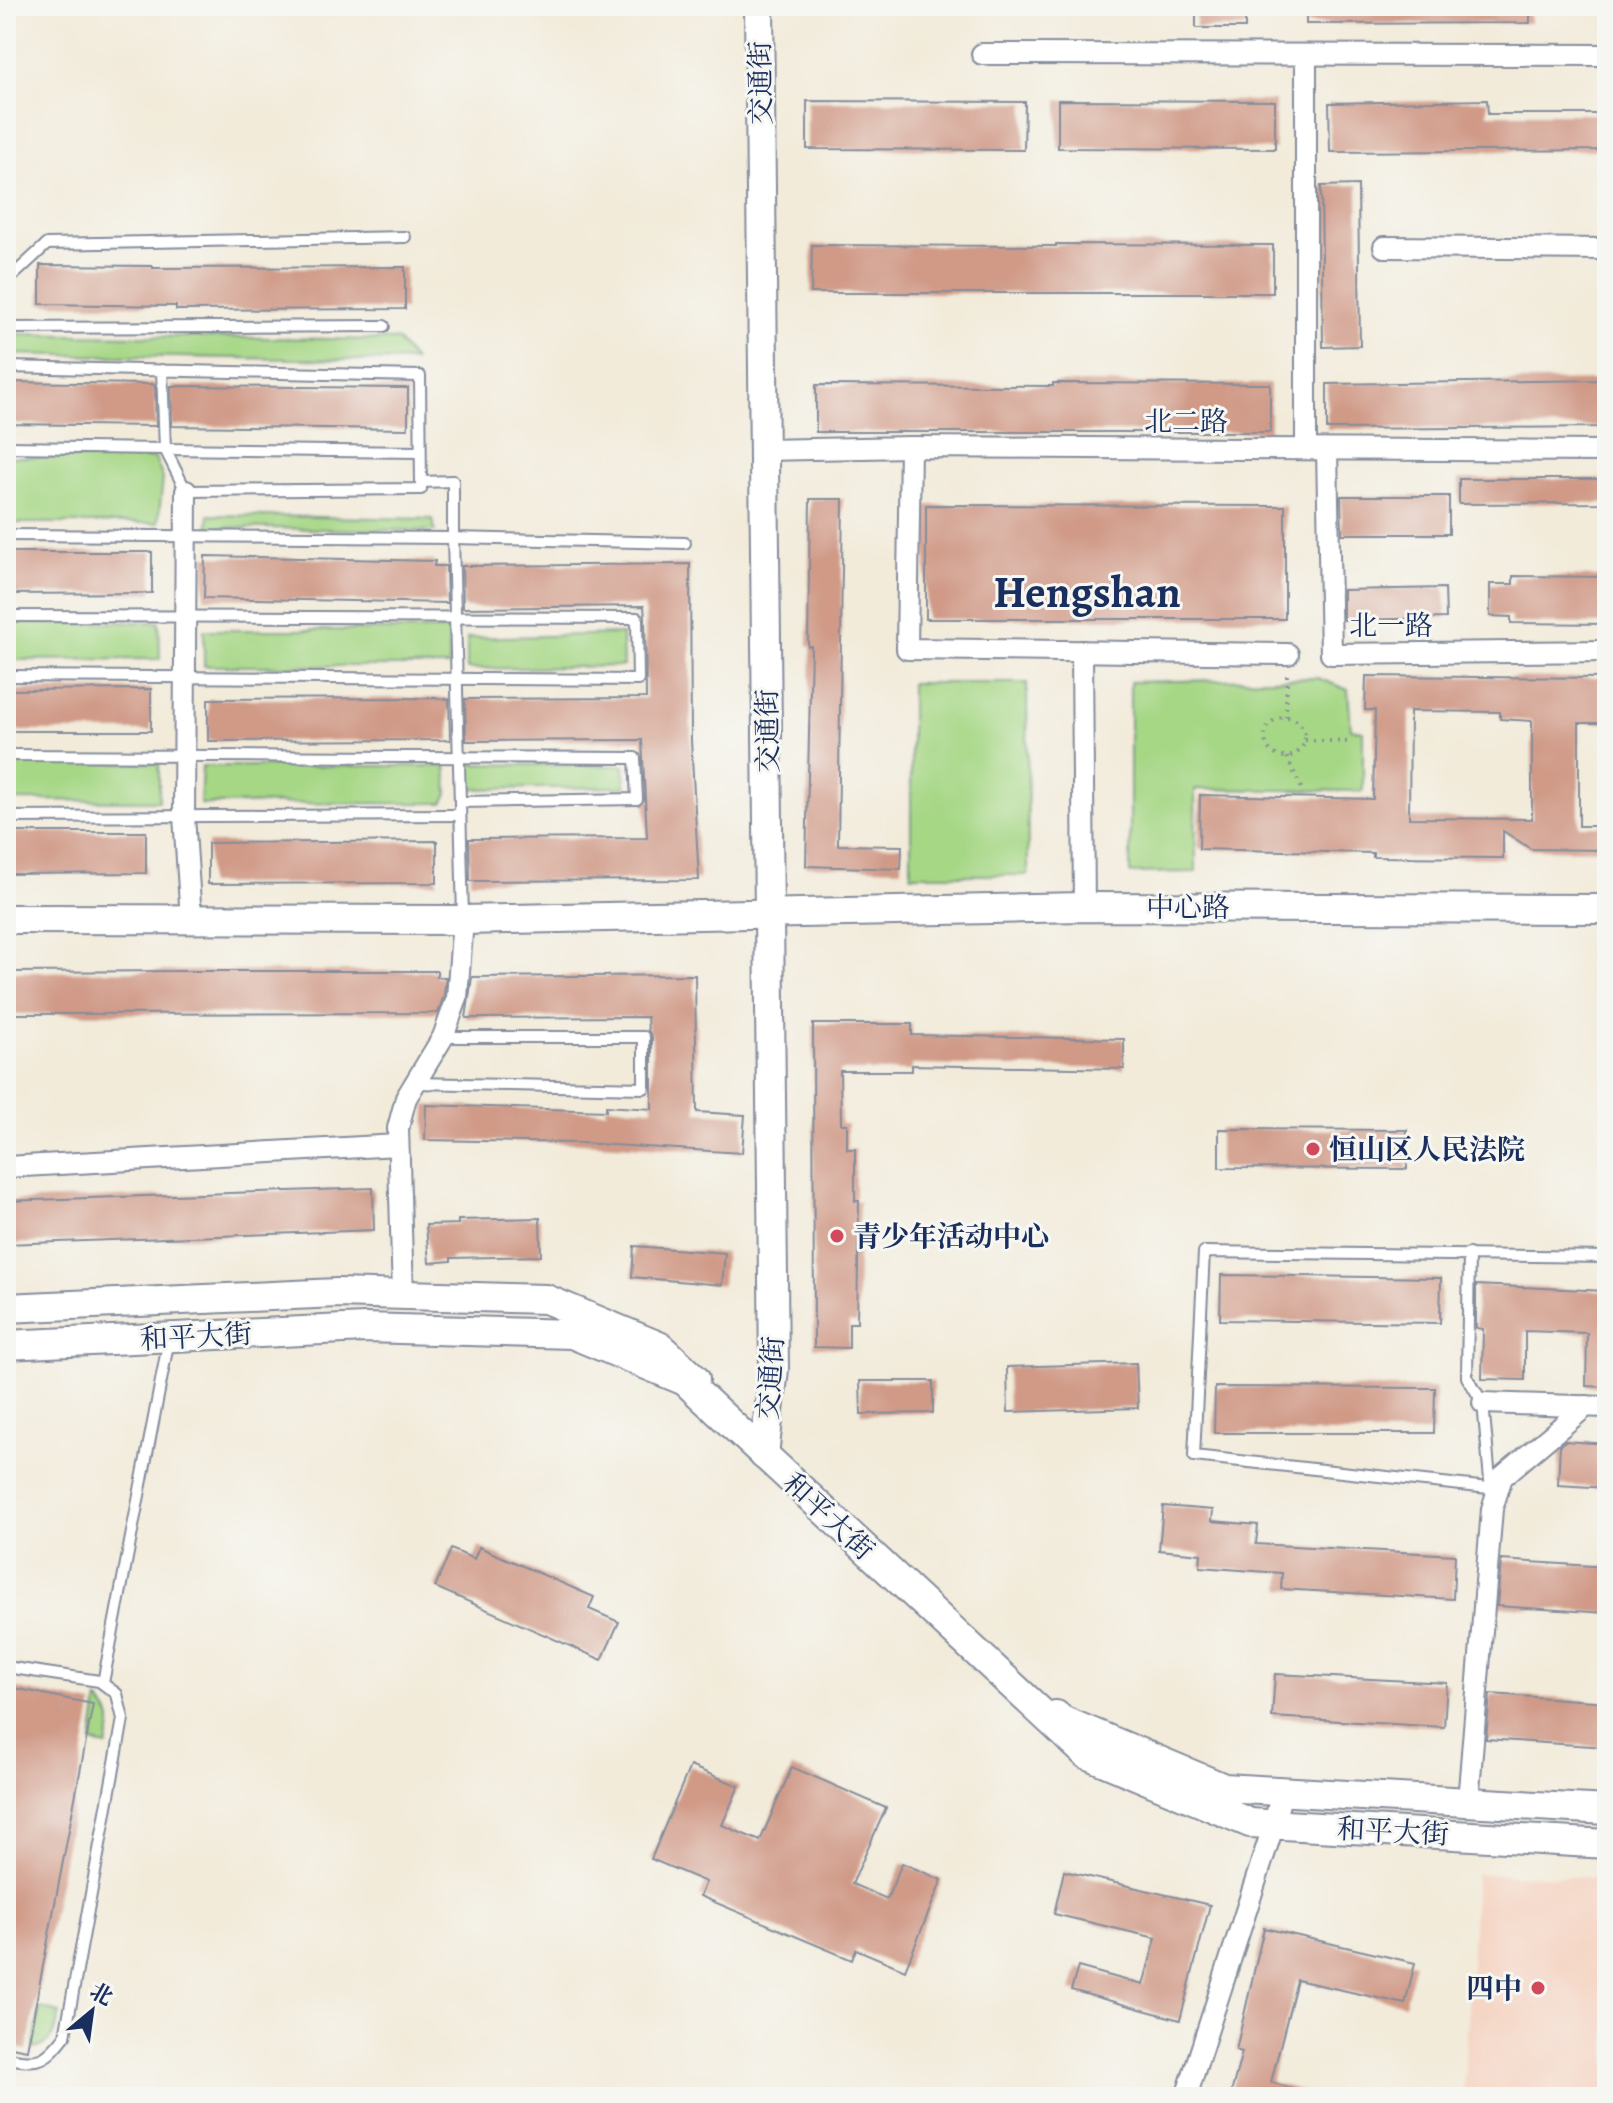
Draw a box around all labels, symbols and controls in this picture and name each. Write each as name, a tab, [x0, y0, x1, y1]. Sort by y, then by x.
street label: 交通街	[741, 41, 781, 125]
street label: 北二路	[1144, 403, 1228, 441]
district label: Hengshan	[993, 562, 1181, 622]
street label: 北一路	[1349, 607, 1433, 645]
street label: 交通街	[748, 689, 788, 773]
street label: 中心路	[1146, 889, 1230, 927]
place label: 恒山区人民法院	[1329, 1131, 1525, 1169]
marker: 恒山区人民法院	[1304, 1140, 1322, 1158]
place label: 青少年活动中心	[853, 1218, 1049, 1256]
marker: 青少年活动中心	[828, 1227, 846, 1245]
street label: 和平大街	[139, 1315, 253, 1359]
street label: 交通街	[749, 1335, 793, 1421]
street label: 和平大街	[774, 1465, 882, 1569]
street label: 和平大街	[1336, 1810, 1450, 1854]
place label: 四中	[1466, 1970, 1522, 2008]
north arrow	[52, 1971, 132, 2051]
text: 北	[84, 1976, 118, 2013]
marker: 四中	[1529, 1979, 1547, 1997]

